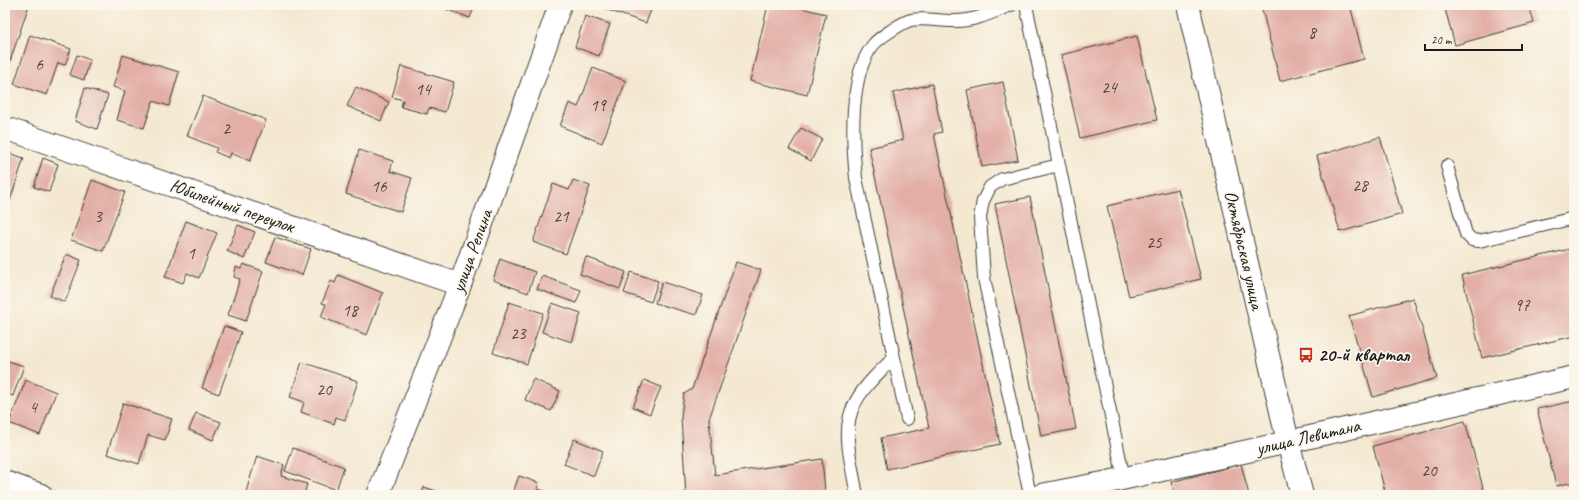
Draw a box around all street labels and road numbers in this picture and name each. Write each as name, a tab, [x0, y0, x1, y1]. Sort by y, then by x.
street label: Юбилейный переулок	[167, 174, 299, 239]
street label: Октябрьская улица	[1219, 188, 1270, 314]
street label: улица Репина	[446, 204, 499, 297]
street label: улица Левитана	[1253, 413, 1364, 461]

